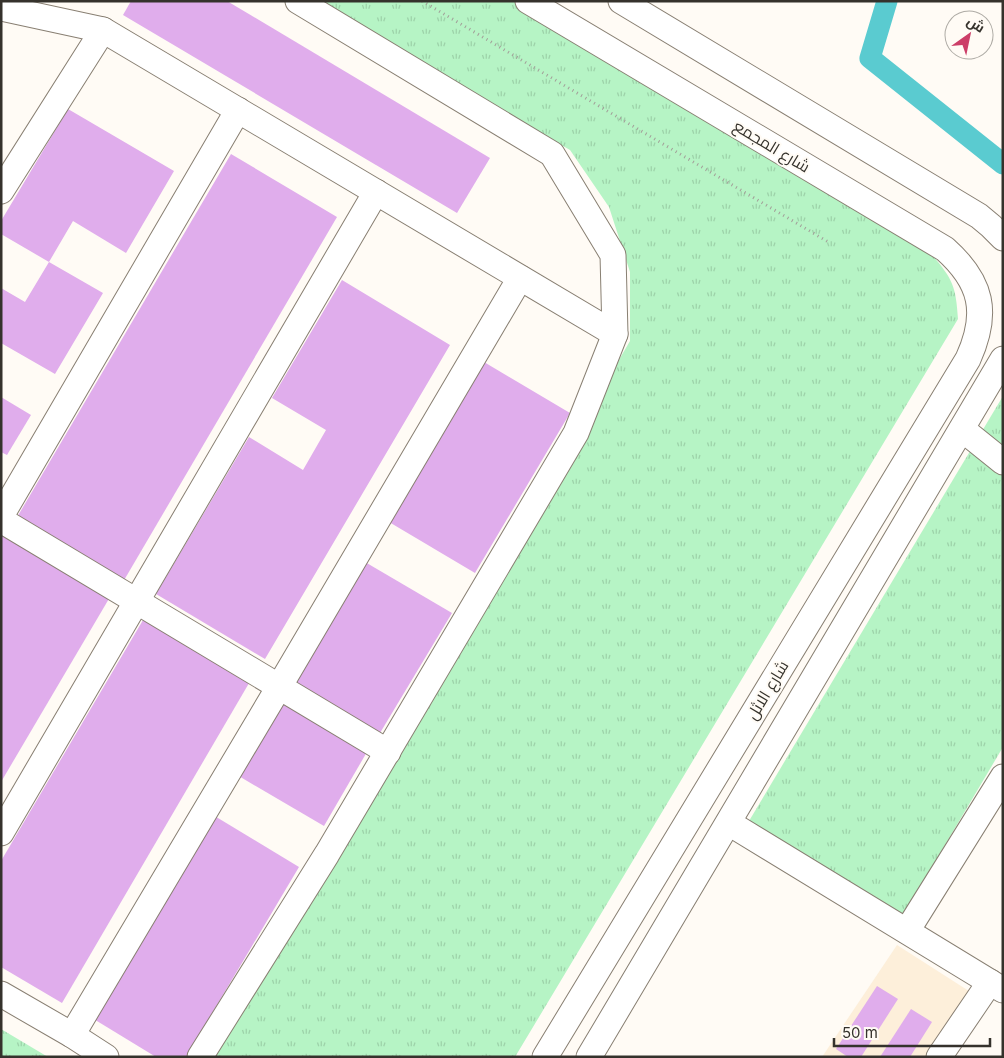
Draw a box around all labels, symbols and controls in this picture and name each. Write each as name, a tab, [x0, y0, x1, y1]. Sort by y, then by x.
north arrow	[944, 10, 994, 60]
text: ش	[964, 12, 989, 37]
street label: شارع المجمع	[729, 115, 814, 178]
street label: شارع الاثل	[742, 657, 794, 724]
scale bar	[834, 1016, 990, 1048]
text: 50 m	[842, 1023, 878, 1042]

